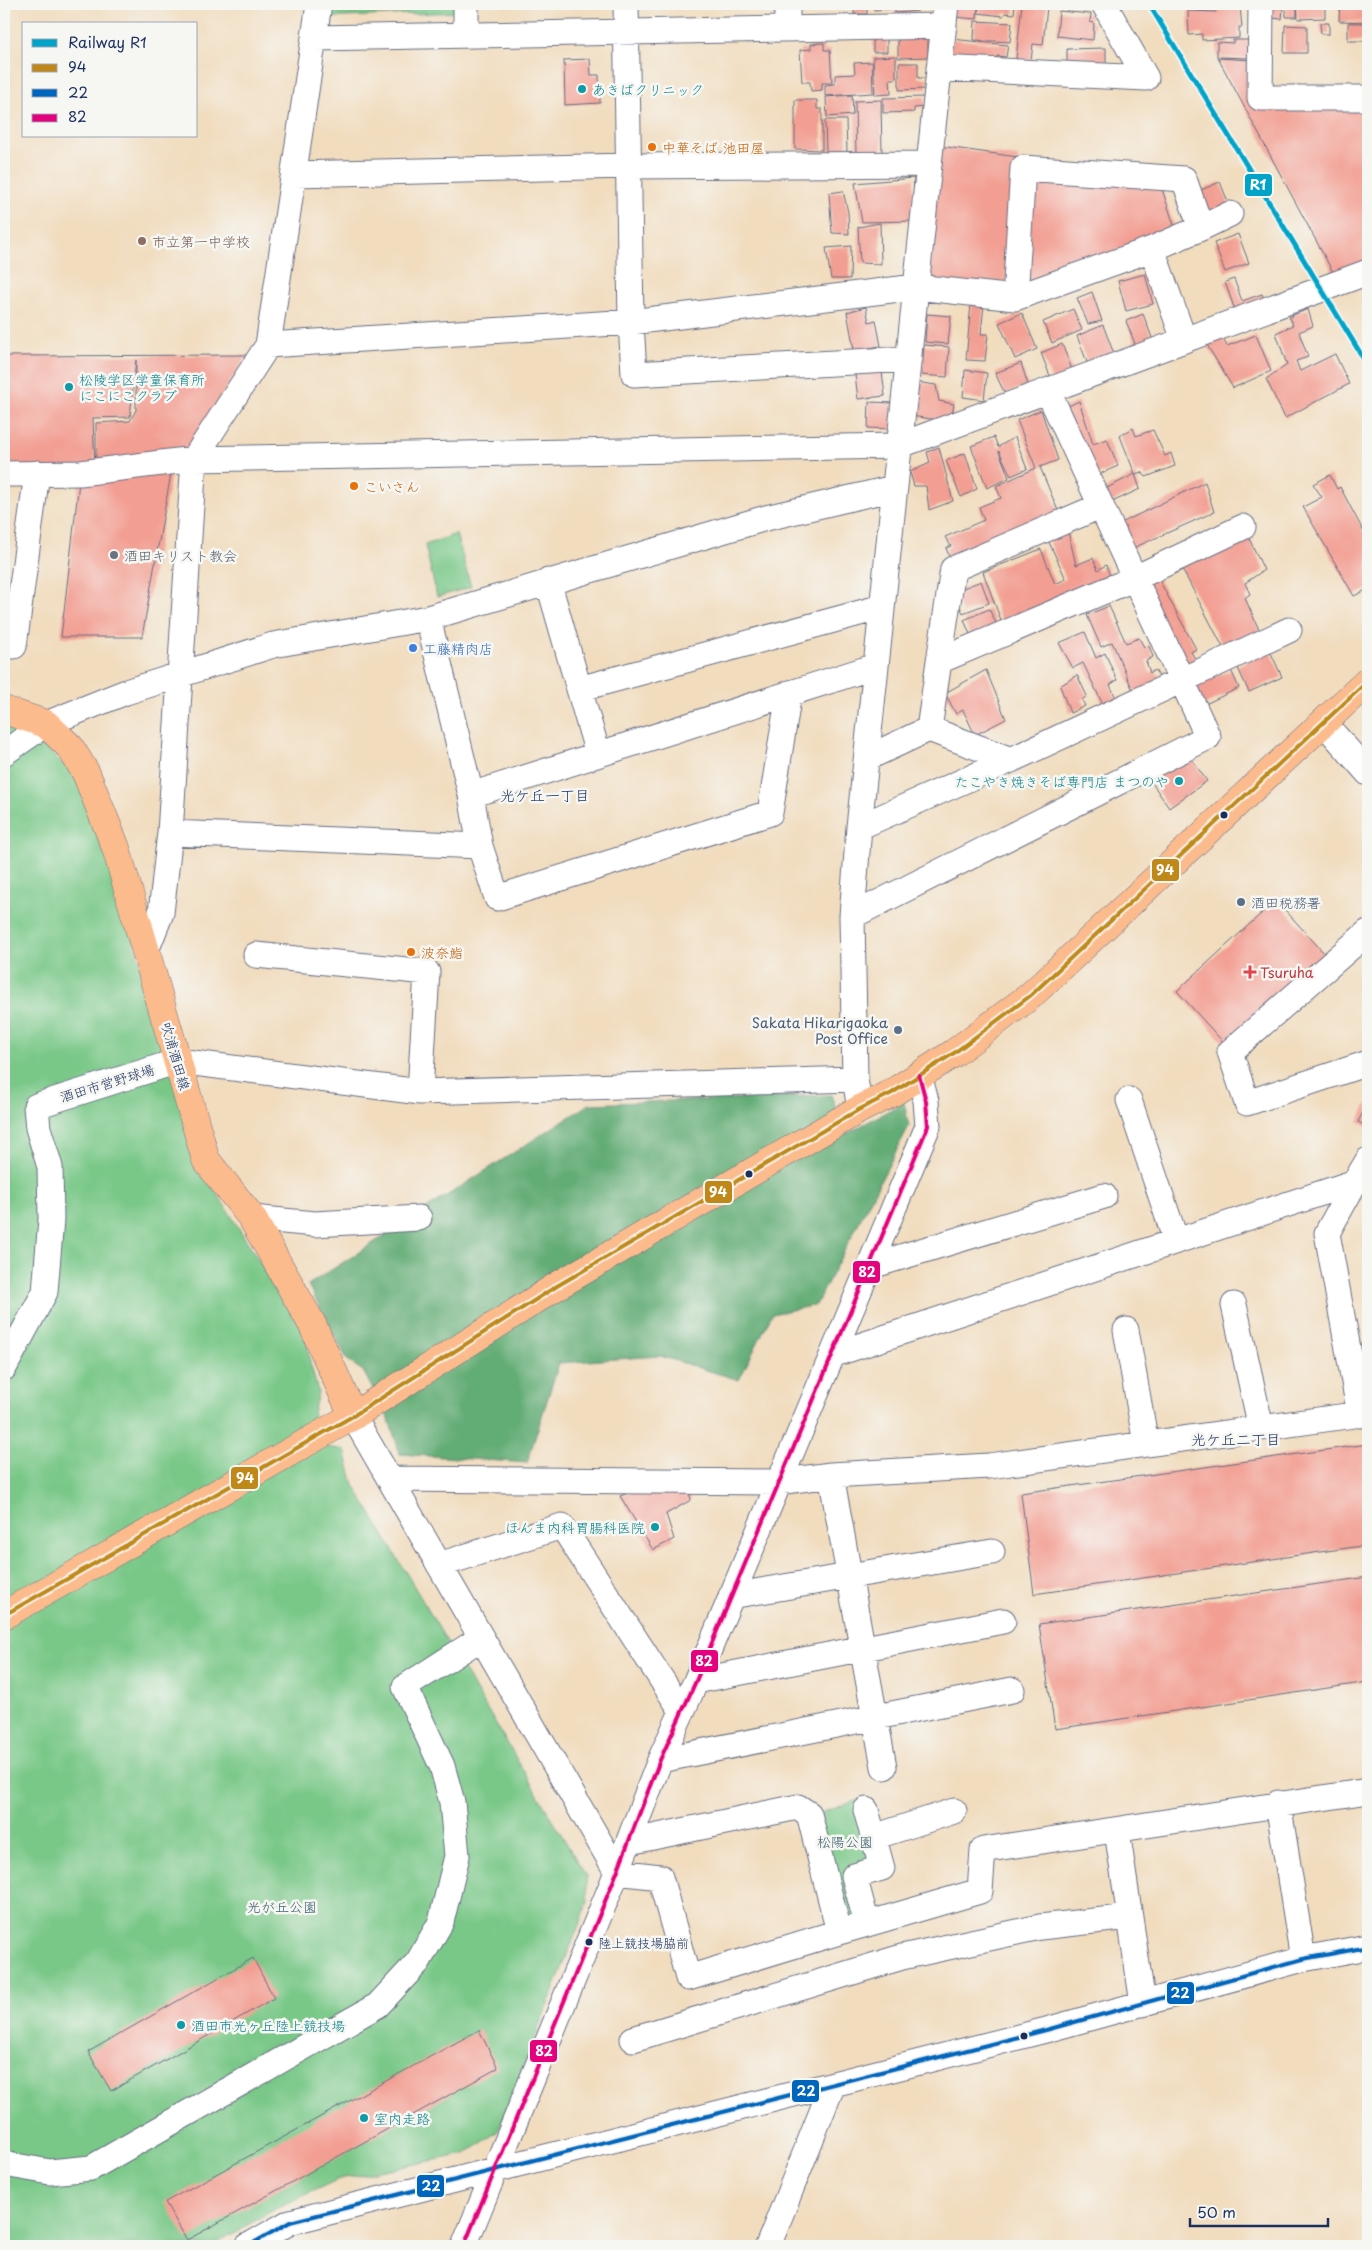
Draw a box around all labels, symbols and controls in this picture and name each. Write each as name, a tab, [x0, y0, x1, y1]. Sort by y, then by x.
legend	[22, 22, 198, 138]
text: Railway R1	[68, 30, 147, 53]
text: 94	[68, 54, 87, 77]
place label: あきばクリニック	[592, 79, 704, 100]
text: 22	[68, 80, 88, 103]
marker: あきばクリニック	[576, 83, 588, 95]
text: 82	[68, 104, 87, 127]
place label: 中華そば 池田屋	[662, 137, 765, 158]
marker: 中華そば 池田屋	[646, 141, 658, 153]
line badge: R1	[1244, 173, 1273, 197]
text: R1	[1250, 174, 1267, 195]
place label: 市立第一中学校	[152, 231, 250, 252]
marker: 市立第一中学校	[136, 235, 148, 247]
place label: 松陵学区学童保育所 にこにこクラブ	[79, 369, 205, 406]
marker: 松陵学区学童保育所 にこにこクラブ	[63, 381, 75, 393]
place label: こいさん	[364, 476, 419, 497]
marker: こいさん	[348, 480, 360, 492]
place label: 酒田キリスト教会	[124, 545, 237, 566]
marker: 酒田キリスト教会	[108, 549, 120, 561]
place label: 工藤精肉店	[423, 638, 493, 659]
marker: 工藤精肉店	[407, 642, 419, 654]
place label: たこやき焼きそば専門店 まつのや	[954, 771, 1169, 792]
marker: たこやき焼きそば専門店 まつのや	[1173, 775, 1185, 787]
district label: 光ケ丘一丁目	[500, 783, 590, 806]
unlabelled marker	[1219, 810, 1229, 820]
line badge: 94	[1151, 858, 1180, 882]
text: 94	[1156, 859, 1174, 880]
place label: 酒田税務署	[1251, 892, 1321, 913]
marker: 酒田税務署	[1235, 896, 1247, 908]
place label: 波奈鮨	[421, 942, 463, 963]
marker: 波奈鮨	[405, 946, 417, 958]
place label: Tsuruha	[1260, 962, 1314, 983]
marker: Tsuruha	[1244, 966, 1256, 978]
place label: Sakata Hikarigaoka Post Office	[752, 1012, 889, 1049]
street label: 吹浦酒田線	[156, 1019, 196, 1093]
marker: Sakata Hikarigaoka Post Office	[892, 1024, 904, 1036]
street label: 酒田市営野球場	[57, 1059, 157, 1107]
unlabelled marker	[744, 1169, 754, 1179]
line badge: 94	[704, 1180, 733, 1204]
text: 94	[709, 1181, 727, 1202]
line badge: 82	[852, 1260, 881, 1284]
text: 82	[858, 1261, 876, 1282]
district label: 光ケ丘二丁目	[1191, 1427, 1281, 1450]
line badge: 94	[230, 1466, 259, 1490]
text: 94	[236, 1467, 254, 1488]
place label: ほんま内科胃腸科医院	[505, 1517, 645, 1538]
marker: ほんま内科胃腸科医院	[649, 1521, 661, 1533]
line badge: 82	[690, 1649, 719, 1673]
text: 82	[695, 1650, 713, 1671]
park label: 松陽公園	[817, 1831, 873, 1852]
park label: 光が丘公園	[247, 1896, 317, 1917]
place label: 陸上競技場脇前	[598, 1933, 689, 1952]
marker: 陸上競技場脇前	[584, 1937, 594, 1947]
line badge: 22	[1166, 1981, 1195, 2005]
text: 22	[1170, 1982, 1190, 2003]
place label: 酒田市光ヶ丘陸上競技場	[191, 2015, 345, 2036]
marker: 酒田市光ヶ丘陸上競技場	[175, 2019, 187, 2031]
unlabelled marker	[1019, 2031, 1029, 2041]
line badge: 82	[529, 2039, 558, 2063]
text: 82	[535, 2040, 553, 2061]
line badge: 22	[791, 2079, 820, 2103]
text: 22	[796, 2080, 816, 2101]
place label: 室内走路	[374, 2108, 430, 2129]
marker: 室内走路	[358, 2112, 370, 2124]
line badge: 22	[416, 2174, 445, 2198]
text: 22	[421, 2175, 441, 2196]
scale bar	[1190, 2195, 1327, 2227]
text: 50 m	[1197, 2200, 1236, 2223]

